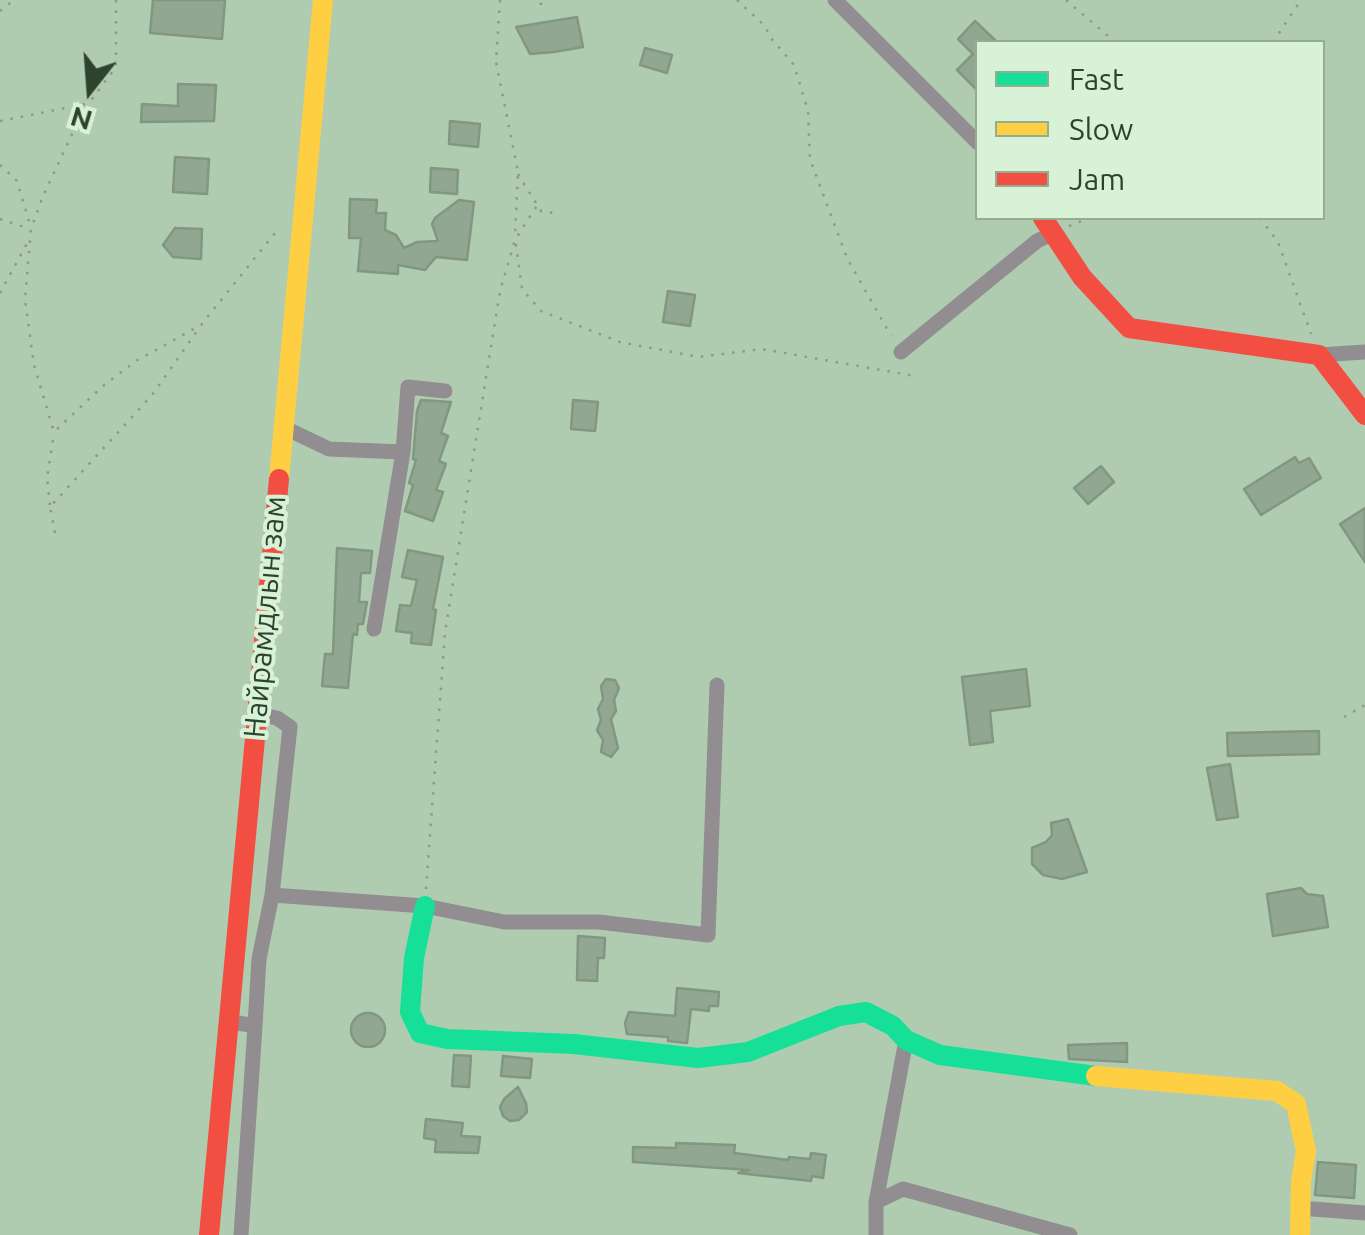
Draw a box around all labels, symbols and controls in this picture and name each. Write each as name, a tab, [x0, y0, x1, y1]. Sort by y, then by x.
north arrow	[40, 40, 140, 140]
legend	[975, 40, 1325, 220]
text: Fast	[1069, 62, 1124, 96]
text: N	[67, 101, 96, 137]
text: Slow	[1069, 112, 1133, 146]
text: Jam	[1069, 162, 1125, 196]
street label: Найрамдлын зам	[236, 494, 294, 740]

